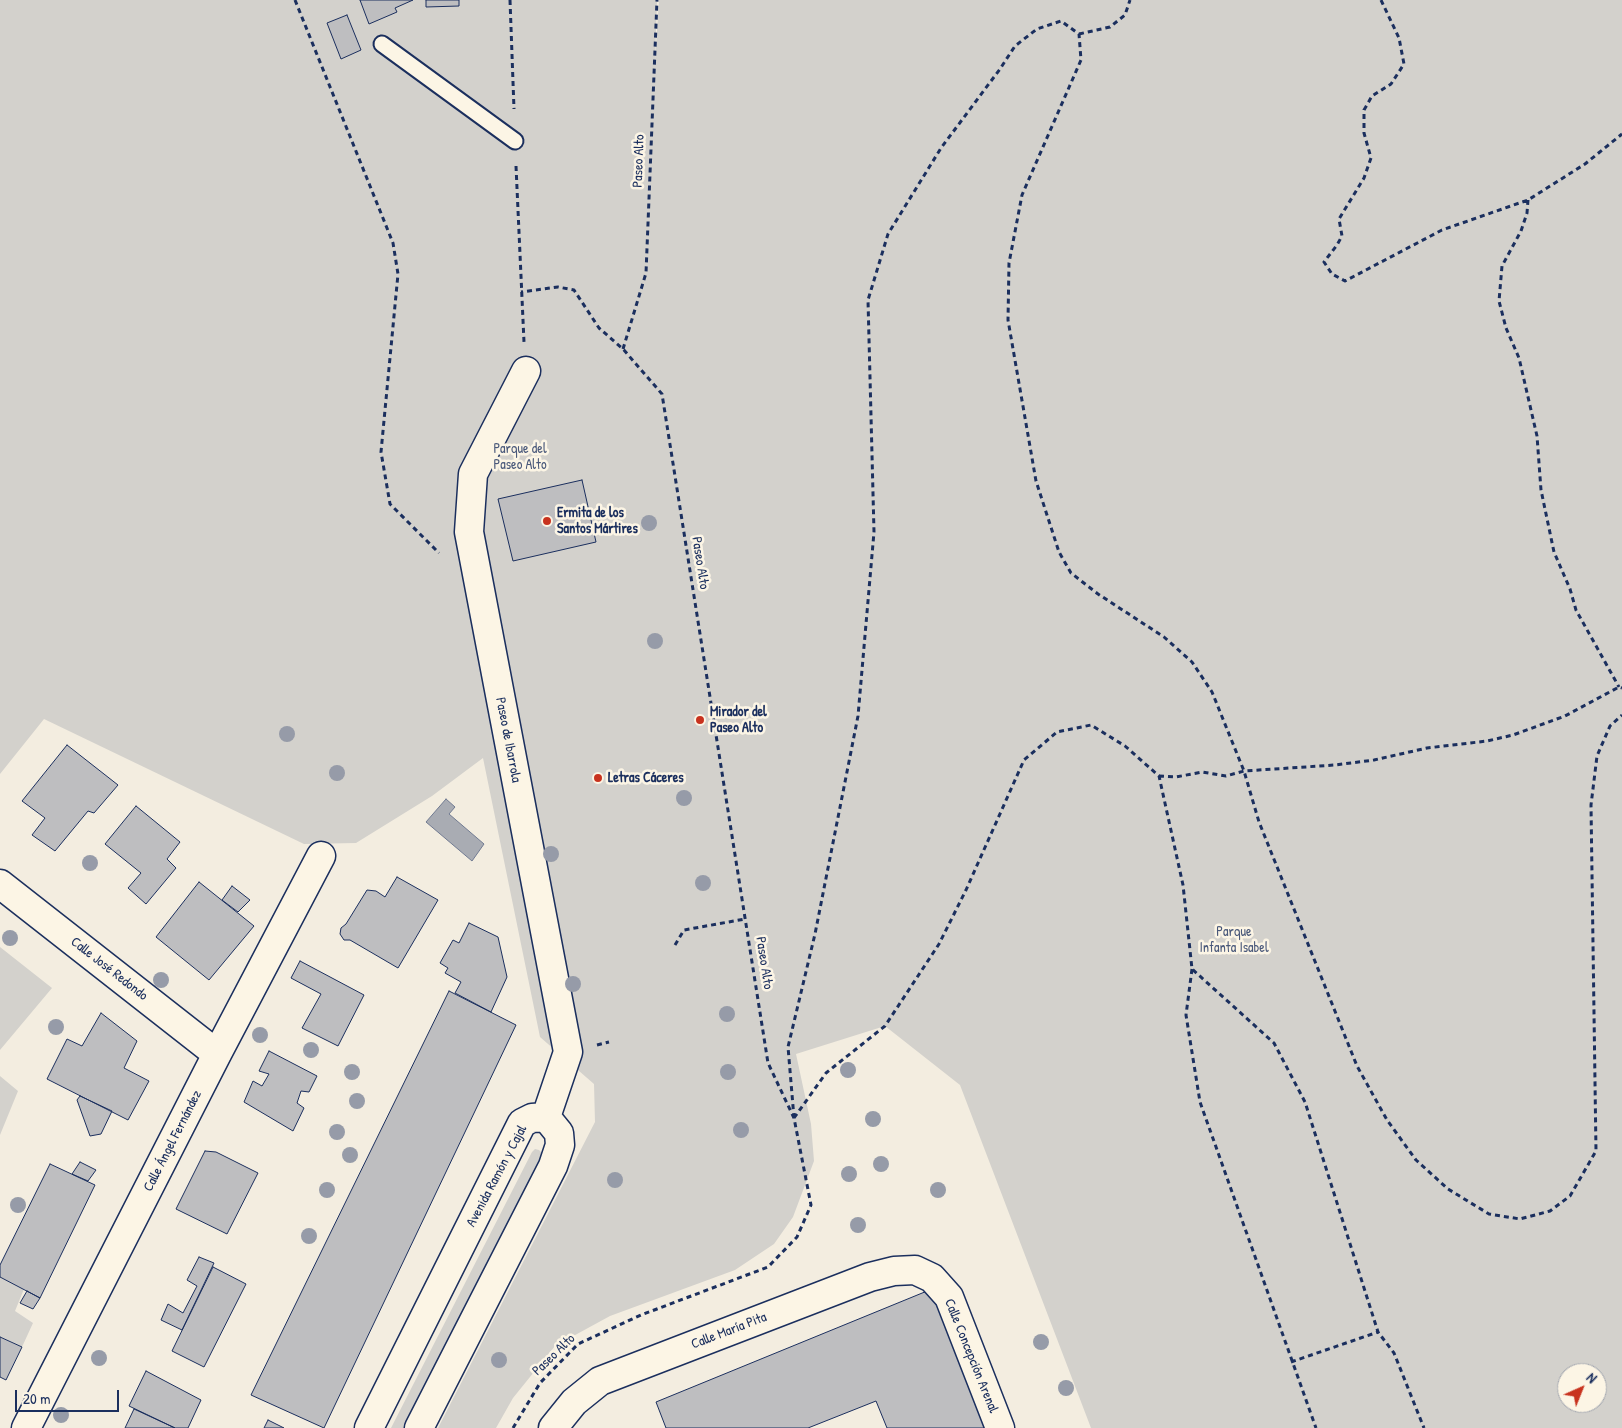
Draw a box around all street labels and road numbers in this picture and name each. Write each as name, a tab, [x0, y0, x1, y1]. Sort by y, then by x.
street label: Paseo Alto	[630, 134, 648, 188]
street label: Paseo Alto	[688, 535, 712, 591]
street label: Paseo de Ibarrola	[492, 696, 524, 784]
street label: Calle José Redondo	[67, 934, 151, 1004]
street label: Paseo Alto	[752, 935, 776, 991]
street label: Calle Ángel Fernández	[140, 1088, 206, 1194]
street label: Avenida Ramón y Cajal	[463, 1122, 531, 1230]
street label: Calle Concepción Arenal	[940, 1296, 1002, 1416]
street label: Calle María Pita	[689, 1309, 769, 1353]
street label: Paseo Alto	[529, 1331, 579, 1379]

